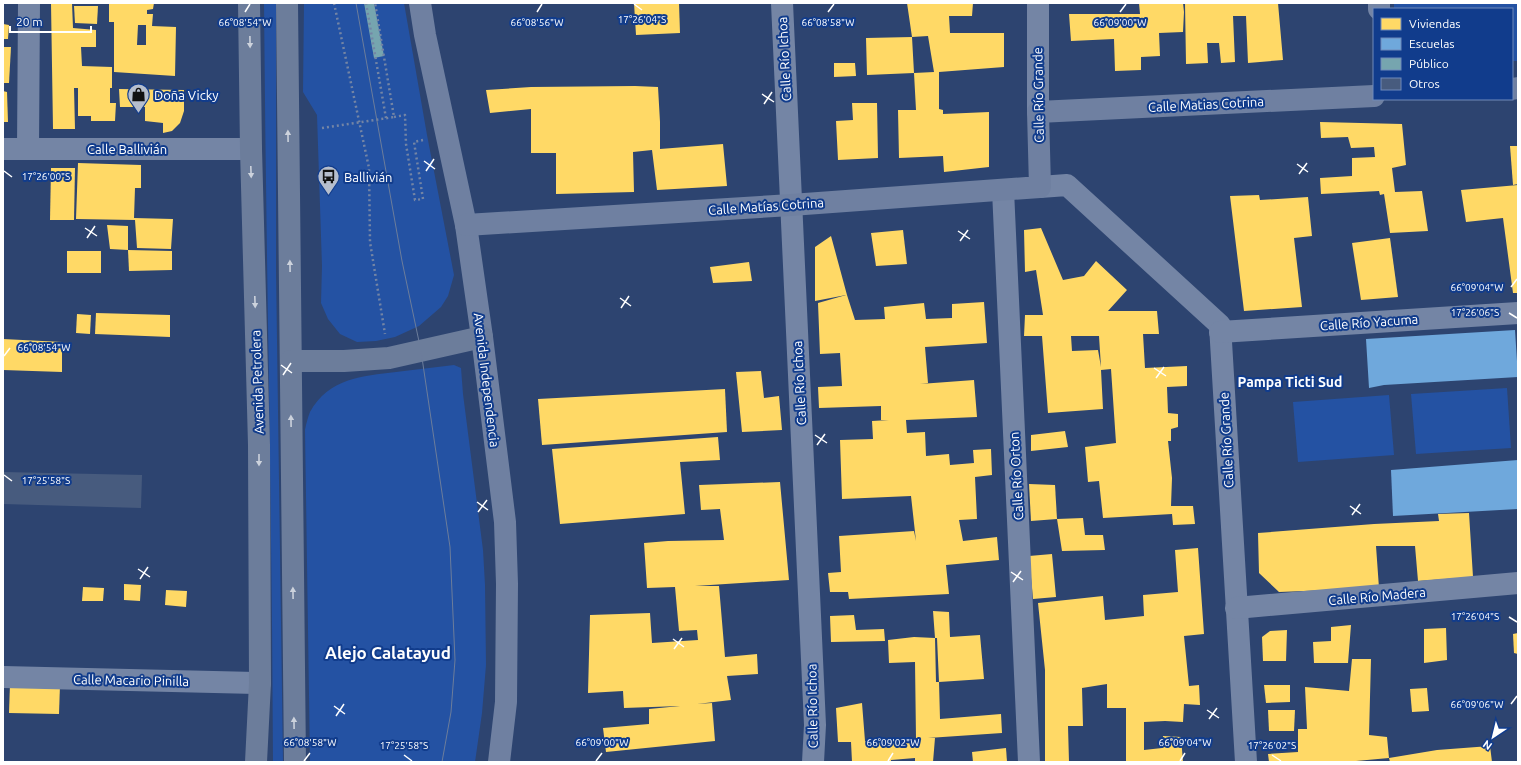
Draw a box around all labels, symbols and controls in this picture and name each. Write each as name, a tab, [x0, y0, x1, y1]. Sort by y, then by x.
scale bar	[10, 8, 91, 34]
legend	[1373, 8, 1513, 100]
text: 17°26'04"S	[618, 14, 666, 25]
text: 20 m	[16, 15, 43, 28]
street label: Calle Río Ichoa	[775, 16, 793, 102]
text: 66°08'54"W	[219, 17, 271, 28]
text: 66°08'56"W	[511, 17, 563, 28]
text: 66°08'58"W	[802, 17, 854, 28]
text: 66°09'00"W	[1094, 17, 1146, 28]
text: Viviendas	[1409, 17, 1461, 30]
one-way arrow	[247, 36, 253, 49]
text: Escuelas	[1409, 37, 1455, 50]
street label: Calle Río Grande	[1030, 47, 1046, 143]
text: Público	[1409, 57, 1449, 70]
text: Otros	[1409, 77, 1440, 90]
shop icon: Doña Vicky	[125, 82, 151, 115]
place label: Doña Vicky	[154, 88, 219, 102]
street label: Calle Matias Cotrina	[1148, 94, 1264, 114]
one-way arrow	[285, 129, 291, 142]
street label: Calle Ballivián	[87, 142, 167, 156]
bus stop icon: Ballivián	[315, 164, 341, 197]
one-way arrow	[248, 166, 255, 178]
place label: Ballivián	[344, 170, 393, 184]
text: 17°26'00"S	[22, 171, 70, 182]
street label: Calle Matías Cotrina	[708, 195, 824, 217]
one-way arrow	[287, 259, 293, 272]
text: 66°09'04"W	[1451, 282, 1503, 293]
one-way arrow	[252, 296, 258, 309]
text: 17°26'06"S	[1451, 307, 1499, 318]
street label: Avenida Independencia	[472, 312, 502, 448]
street label: Calle Río Yacuma	[1319, 312, 1419, 332]
street label: Avenida Petrolera	[248, 330, 266, 434]
street label: Calle Río Ichoa	[790, 340, 808, 426]
text: 66°08'54"W	[18, 342, 70, 353]
district label: Pampa Ticti Sud	[1238, 374, 1342, 390]
street label: Calle Río Grande	[1216, 392, 1236, 488]
one-way arrow	[288, 414, 294, 427]
street label: Calle Río Orton	[1007, 431, 1025, 521]
one-way arrow	[256, 454, 262, 467]
text: 17°25'58"S	[22, 475, 70, 486]
street label: Calle Río Madera	[1328, 585, 1426, 607]
one-way arrow	[290, 586, 296, 599]
text: 17°26'04"S	[1451, 611, 1499, 622]
district label: Alejo Calatayud	[325, 643, 451, 662]
street label: Calle Río Ichoa	[804, 664, 820, 748]
street label: Calle Macario Pinilla	[73, 672, 189, 688]
text: 66°09'06"W	[1451, 699, 1503, 710]
one-way arrow	[291, 716, 297, 729]
north arrow	[1473, 717, 1513, 757]
text: 66°08'58"W	[284, 737, 336, 748]
text: 66°09'00"W	[576, 737, 628, 748]
text: 66°09'02"W	[867, 737, 919, 748]
text: 66°09'04"W	[1159, 737, 1211, 748]
text: N	[1480, 738, 1494, 752]
text: 17°25'58"S	[380, 740, 428, 751]
text: 17°26'02"S	[1248, 740, 1296, 751]

